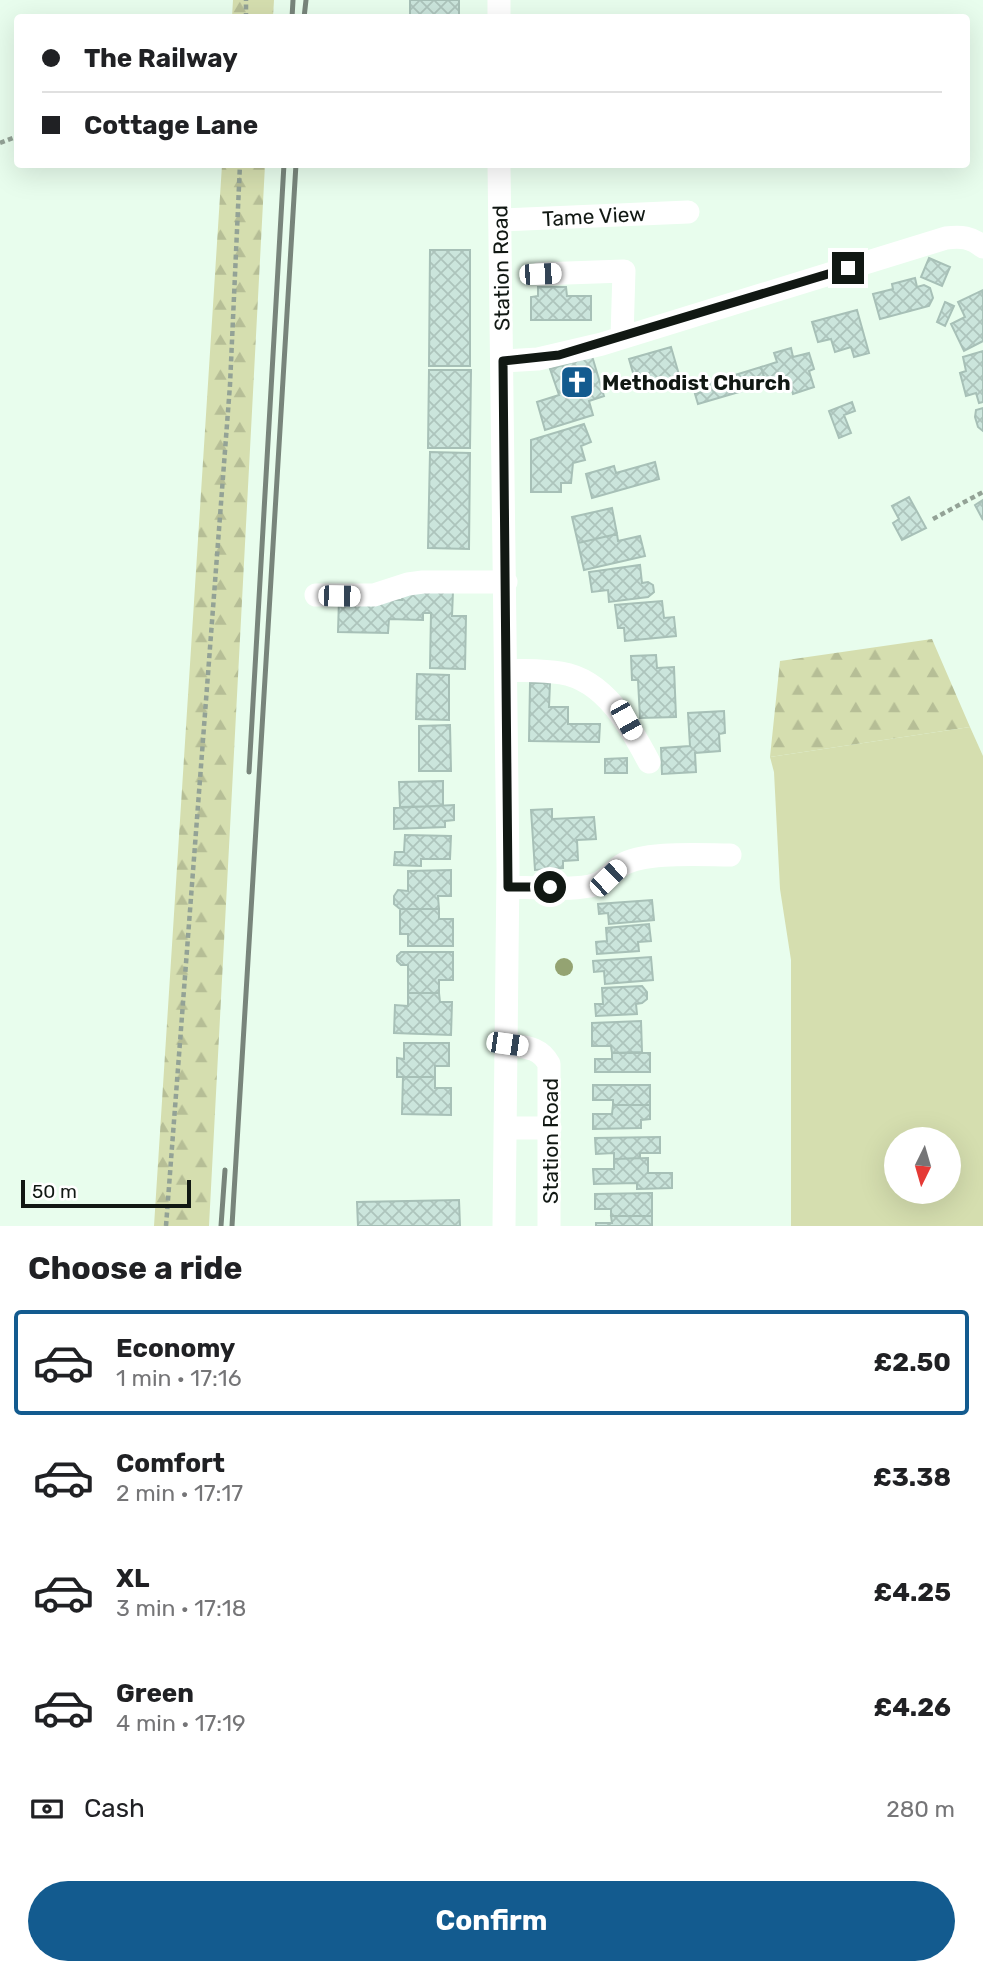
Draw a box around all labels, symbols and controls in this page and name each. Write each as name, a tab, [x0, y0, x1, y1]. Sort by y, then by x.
text: The Railway	[84, 43, 238, 74]
text: Cottage Lane	[84, 110, 258, 141]
street label: Tame View	[541, 201, 647, 231]
street label: Station Road	[487, 205, 515, 331]
route end	[832, 252, 864, 284]
car	[519, 263, 562, 285]
church icon: Methodist Church	[558, 363, 596, 401]
place label: Methodist Church	[602, 370, 791, 395]
car	[318, 585, 361, 607]
car	[607, 697, 646, 743]
car	[586, 856, 631, 900]
route start	[534, 871, 566, 903]
car	[485, 1031, 530, 1057]
street label: Station Road	[538, 1078, 563, 1204]
north arrow	[884, 1127, 961, 1204]
map controls	[884, 1127, 961, 1204]
scale bar	[21, 1177, 191, 1209]
text: 50 m	[32, 1180, 77, 1203]
text: Choose a ride	[28, 1249, 242, 1287]
icon: car	[32, 1331, 95, 1394]
text: Economy	[116, 1333, 235, 1364]
text: £2.50	[873, 1347, 951, 1378]
text: 1 min · 17:16	[116, 1364, 242, 1392]
icon: car	[32, 1446, 95, 1509]
text: Comfort	[116, 1448, 225, 1479]
text: £3.38	[873, 1462, 951, 1493]
text: 2 min · 17:17	[116, 1479, 243, 1507]
icon: car	[32, 1561, 95, 1624]
text: XL	[116, 1563, 149, 1594]
text: £4.25	[874, 1577, 951, 1608]
text: 3 min · 17:18	[116, 1594, 246, 1622]
icon: car	[32, 1676, 95, 1739]
text: Green	[116, 1678, 194, 1709]
text: £4.26	[873, 1692, 951, 1723]
text: 4 min · 17:19	[116, 1709, 246, 1737]
icon: cash	[28, 1790, 66, 1828]
text: Cash	[84, 1793, 145, 1824]
text: 280 m	[886, 1795, 955, 1823]
button: Confirm	[28, 1881, 955, 1961]

